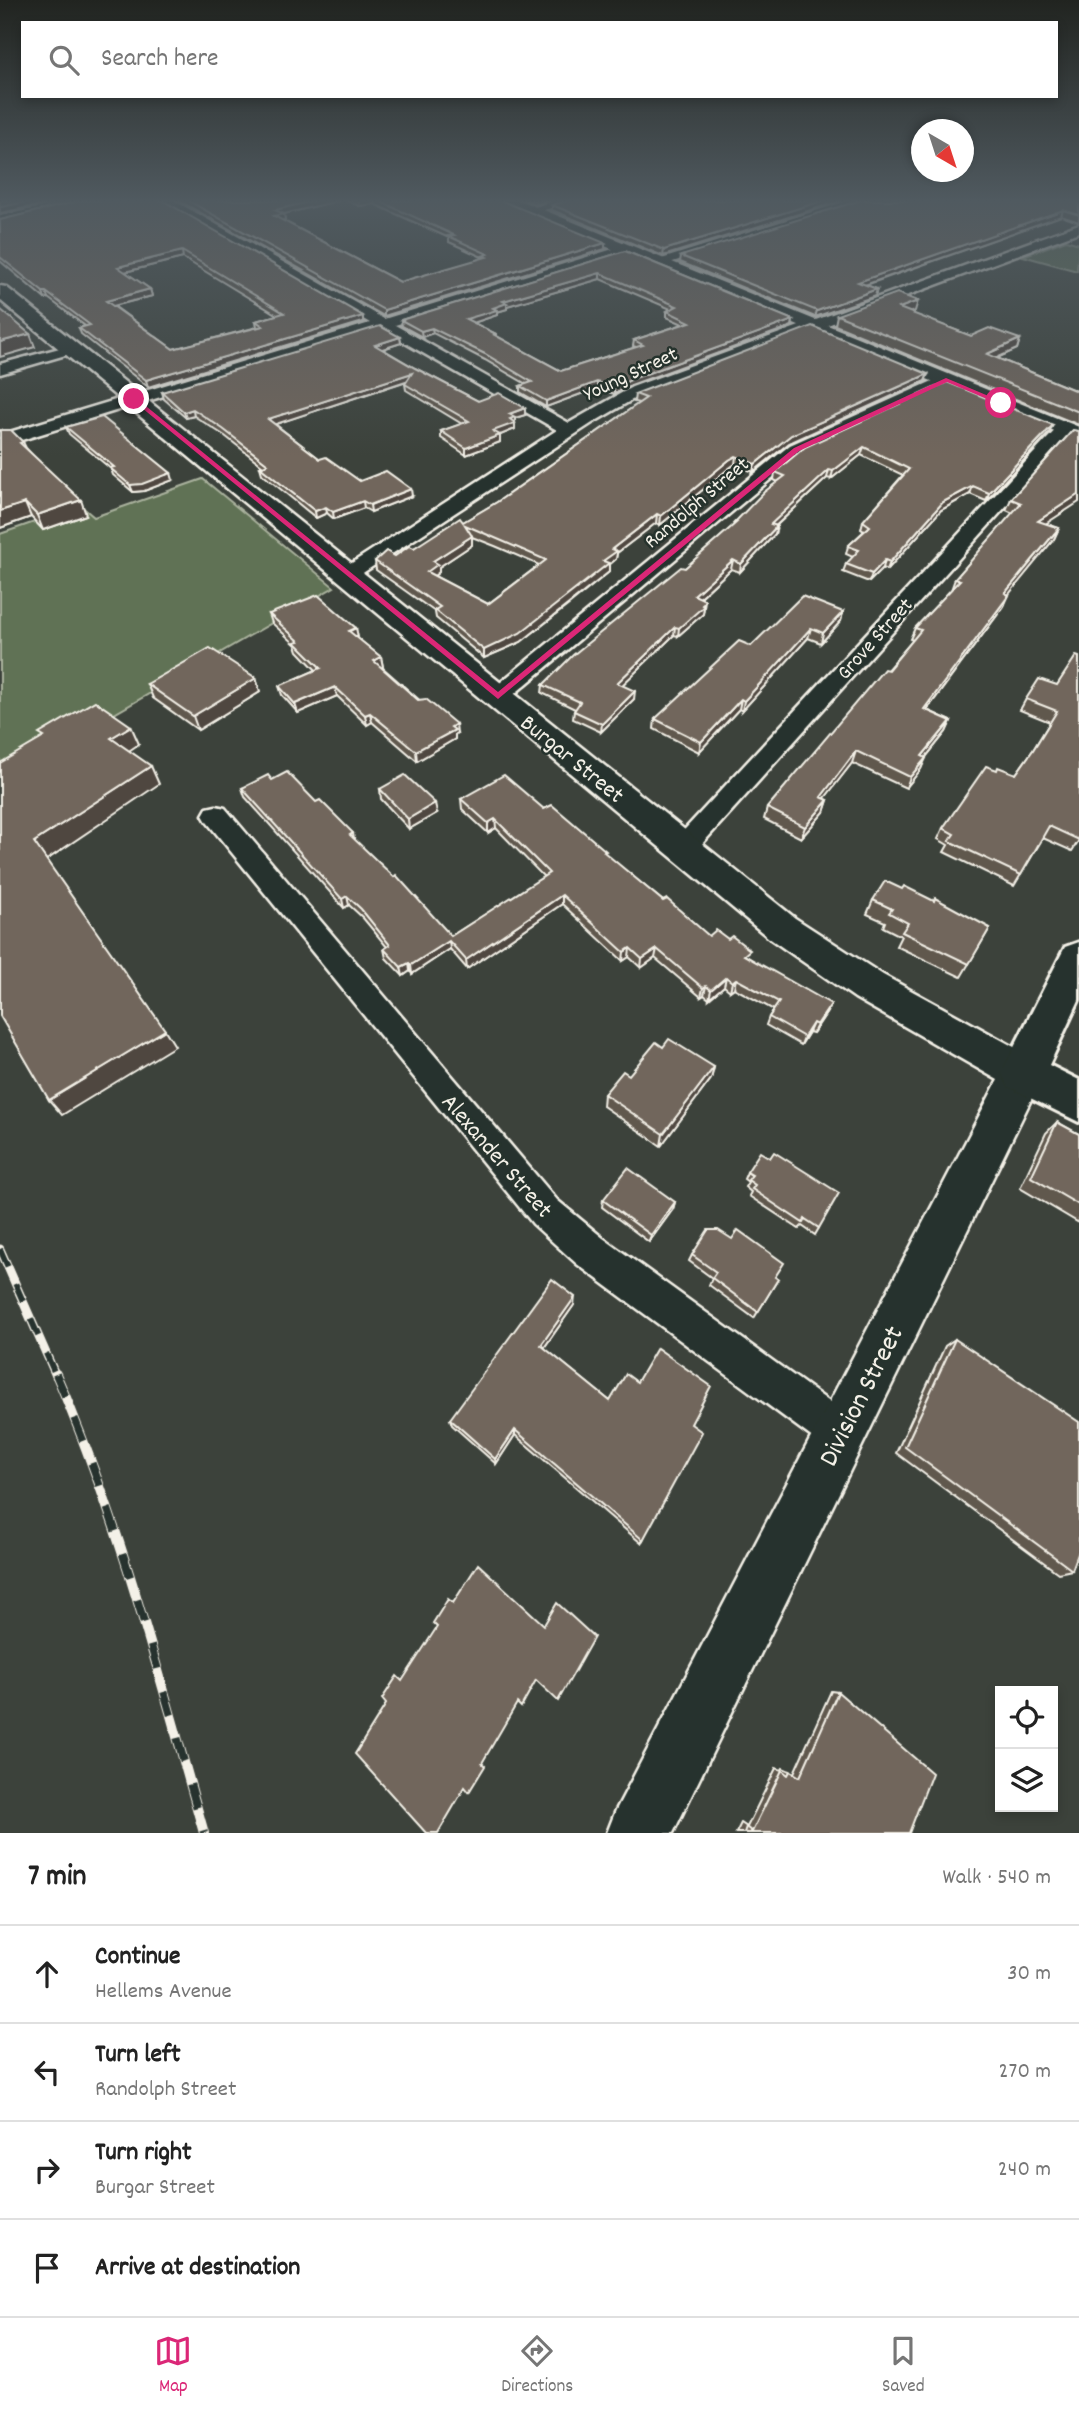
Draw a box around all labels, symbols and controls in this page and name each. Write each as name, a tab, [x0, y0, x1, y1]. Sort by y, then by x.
search box	[21, 21, 1058, 98]
icon: search	[45, 41, 83, 79]
text: Search here	[101, 41, 219, 78]
north arrow	[911, 119, 974, 182]
street label: Young Street	[579, 341, 684, 411]
route end	[118, 383, 149, 414]
route start	[985, 387, 1016, 418]
street label: Randolph Street	[639, 451, 757, 557]
street label: Grove Street	[831, 592, 922, 688]
street label: Burgar Street	[512, 708, 631, 813]
street label: Alexander Street	[432, 1087, 560, 1227]
street label: Division Street	[811, 1320, 916, 1475]
map controls	[995, 1686, 1058, 1812]
button: locate	[995, 1686, 1058, 1749]
button: layers	[995, 1749, 1058, 1812]
text: 7 min	[28, 1857, 86, 1900]
text: Walk · 540 m	[943, 1862, 1051, 1895]
text: Continue	[95, 1939, 180, 1976]
icon: ahead	[28, 1955, 66, 1993]
text: 30 m	[1007, 1958, 1051, 1991]
text: Hellems Avenue	[95, 1976, 232, 2009]
text: Turn left	[95, 2037, 181, 2074]
icon: left	[28, 2053, 66, 2091]
text: 270 m	[999, 2056, 1051, 2089]
text: Randolph Street	[95, 2074, 236, 2107]
text: Turn right	[95, 2135, 192, 2172]
icon: right	[28, 2151, 66, 2189]
text: 240 m	[998, 2154, 1051, 2187]
text: Burgar Street	[95, 2172, 215, 2205]
icon: arrive	[28, 2249, 66, 2287]
text: Arrive at destination	[95, 2250, 300, 2287]
tab: Map	[154, 2332, 192, 2401]
tab: Directions	[501, 2332, 573, 2401]
tab: Saved	[882, 2332, 925, 2401]

